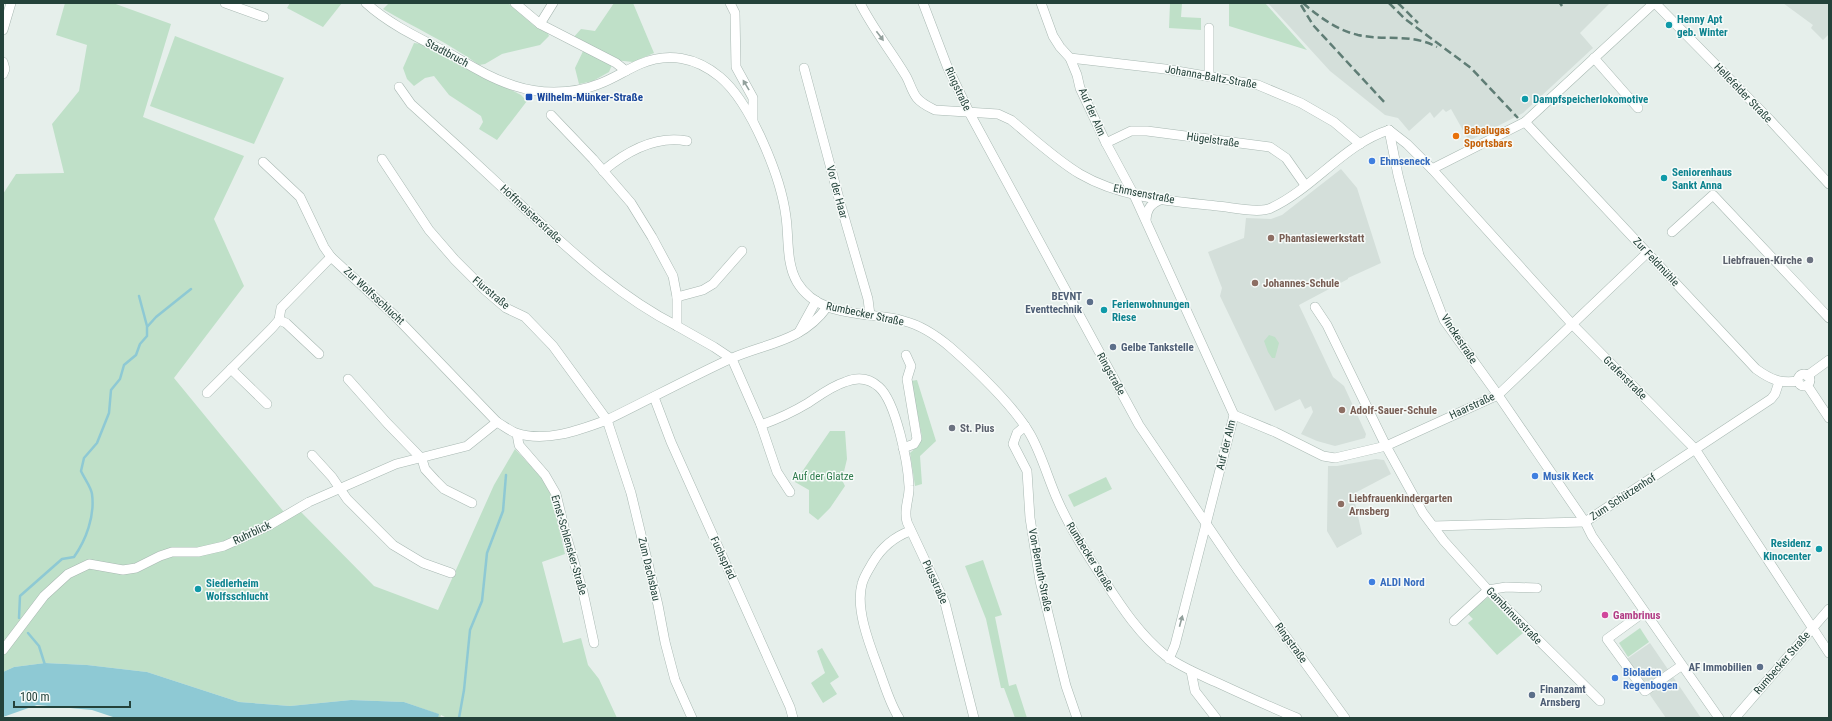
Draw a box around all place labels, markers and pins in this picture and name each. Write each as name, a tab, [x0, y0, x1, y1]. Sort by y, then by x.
place label: Henny Apt geb. Winter	[1677, 13, 1728, 39]
marker: Henny Apt geb. Winter	[1664, 20, 1674, 30]
place label: Wilhelm-Münker-Straße	[537, 91, 643, 104]
marker: Wilhelm-Münker-Straße	[524, 92, 534, 102]
place label: Dampfspeicherlokomotive	[1533, 93, 1648, 106]
marker: Dampfspeicherlokomotive	[1520, 94, 1530, 104]
place label: Babalugas Sportsbars	[1464, 124, 1512, 150]
marker: Babalugas Sportsbars	[1451, 131, 1461, 141]
place label: Ehmseneck	[1380, 155, 1431, 168]
marker: Ehmseneck	[1367, 156, 1377, 166]
place label: Seniorenhaus Sankt Anna	[1672, 166, 1732, 192]
marker: Seniorenhaus Sankt Anna	[1659, 173, 1669, 183]
place label: Phantasiewerkstatt	[1279, 232, 1365, 245]
marker: Phantasiewerkstatt	[1266, 233, 1276, 243]
place label: Liebfrauen-Kirche	[1723, 254, 1802, 267]
marker: Liebfrauen-Kirche	[1805, 255, 1815, 265]
place label: Johannes-Schule	[1263, 277, 1339, 290]
marker: Johannes-Schule	[1250, 278, 1260, 288]
place label: BEVNT Eventtechnik	[1025, 290, 1083, 316]
marker: BEVNT Eventtechnik	[1085, 297, 1095, 307]
place label: Ferienwohnungen Riese	[1112, 298, 1190, 324]
marker: Ferienwohnungen Riese	[1099, 305, 1109, 315]
place label: Gelbe Tankstelle	[1121, 341, 1194, 354]
marker: Gelbe Tankstelle	[1108, 342, 1118, 352]
place label: Adolf-Sauer-Schule	[1350, 404, 1437, 417]
marker: Adolf-Sauer-Schule	[1337, 405, 1347, 415]
place label: St. Pius	[960, 422, 994, 435]
marker: St. Pius	[947, 423, 957, 433]
place label: Musik Keck	[1543, 470, 1595, 483]
marker: Musik Keck	[1530, 471, 1540, 481]
place label: Liebfrauenkindergarten Arnsberg	[1349, 492, 1452, 518]
marker: Liebfrauenkindergarten Arnsberg	[1336, 499, 1346, 509]
place label: Residenz Kinocenter	[1763, 537, 1811, 563]
marker: Residenz Kinocenter	[1814, 544, 1824, 554]
place label: ALDI Nord	[1380, 576, 1425, 589]
place label: Siedlerheim Wolfsschlucht	[206, 577, 269, 603]
marker: ALDI Nord	[1367, 577, 1377, 587]
marker: Siedlerheim Wolfsschlucht	[193, 584, 203, 594]
place label: Gambrinus	[1613, 609, 1660, 622]
marker: Gambrinus	[1600, 610, 1610, 620]
place label: AF Immobilien	[1688, 661, 1752, 674]
marker: AF Immobilien	[1755, 662, 1765, 672]
place label: Bioladen Regenbogen	[1623, 666, 1678, 692]
marker: Bioladen Regenbogen	[1610, 673, 1620, 683]
place label: Finanzamt Arnsberg	[1540, 683, 1586, 709]
marker: Finanzamt Arnsberg	[1527, 690, 1537, 700]

